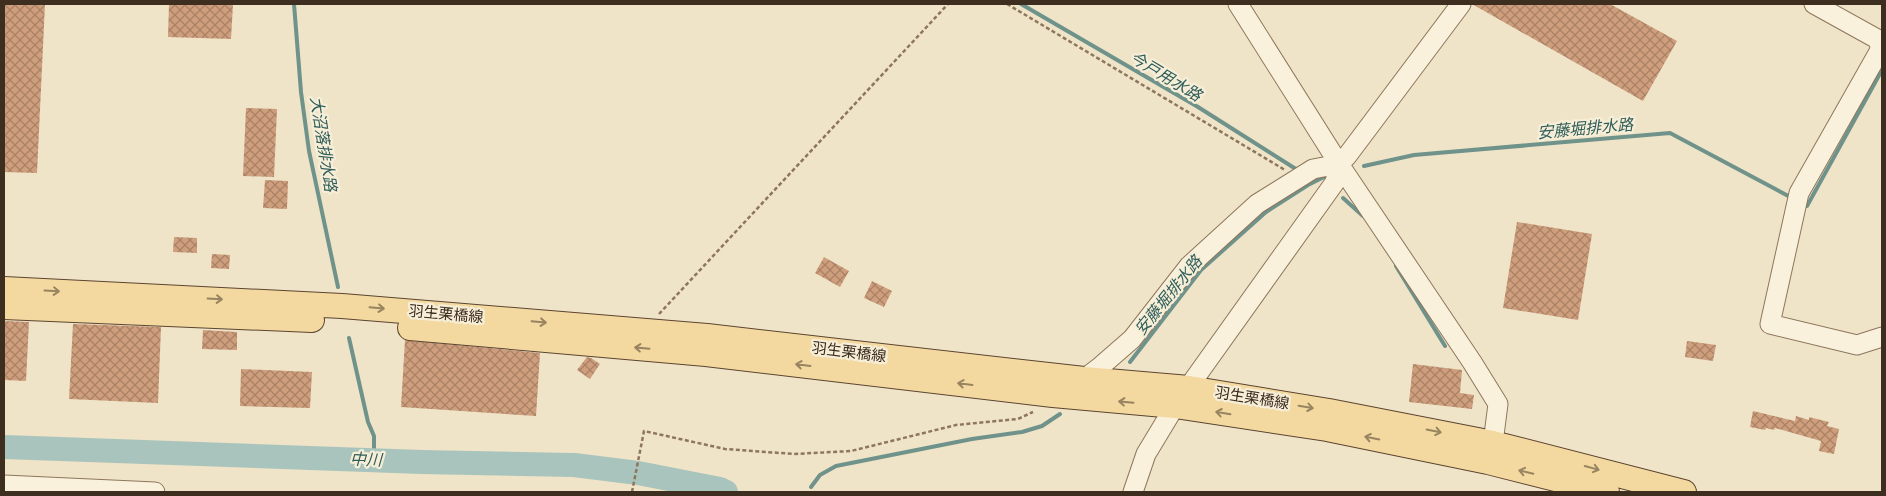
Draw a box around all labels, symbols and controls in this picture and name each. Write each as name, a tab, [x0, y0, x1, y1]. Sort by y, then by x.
water label: 今戸用水路	[1127, 49, 1206, 105]
water label: 大沼落排水路	[308, 95, 340, 195]
water label: 安藤堀排水路	[1536, 116, 1636, 141]
water label: 安藤堀排水路	[1132, 251, 1206, 338]
one-way arrow	[44, 287, 60, 296]
one-way arrow	[206, 295, 222, 304]
street label: 羽生栗橋線	[408, 303, 484, 325]
one-way arrow	[369, 304, 385, 313]
one-way arrow	[531, 317, 547, 327]
street label: 羽生栗橋線	[811, 339, 887, 365]
one-way arrow	[634, 343, 650, 353]
one-way arrow	[796, 360, 812, 370]
one-way arrow	[957, 379, 973, 389]
street label: 羽生栗橋線	[1214, 384, 1290, 412]
one-way arrow	[1118, 397, 1134, 406]
one-way arrow	[1298, 403, 1314, 413]
one-way arrow	[1215, 408, 1231, 418]
one-way arrow	[1425, 427, 1441, 437]
one-way arrow	[1364, 433, 1380, 443]
water label: 中川	[350, 450, 384, 469]
one-way arrow	[1583, 464, 1599, 473]
one-way arrow	[1519, 466, 1535, 476]

